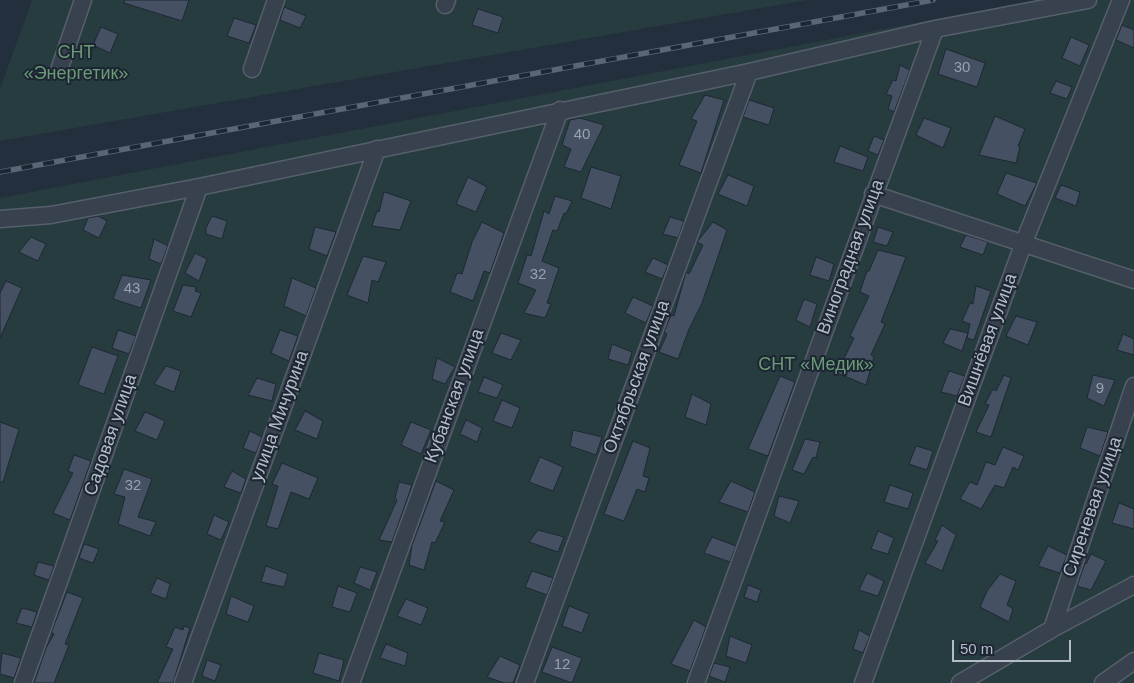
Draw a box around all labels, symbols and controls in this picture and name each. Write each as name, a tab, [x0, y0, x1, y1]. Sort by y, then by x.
park label: СНТ «Энергетик»	[24, 42, 128, 84]
house number: 30	[954, 59, 970, 77]
house number: 40	[574, 126, 590, 144]
street label: Виноградная улица	[813, 177, 889, 337]
house number: 32	[530, 266, 546, 284]
street label: Вишнёвая улица	[954, 271, 1022, 409]
house number: 43	[124, 280, 140, 298]
street label: Октябрьская улица	[599, 298, 675, 456]
street label: Кубанская улица	[421, 326, 489, 466]
street label: улица Мичурина	[246, 348, 314, 484]
park label: СНТ «Медик»	[758, 354, 874, 376]
street label: Садовая улица	[80, 371, 142, 499]
house number: 9	[1096, 380, 1104, 398]
street label: Сиреневая улица	[1059, 434, 1127, 580]
house number: 32	[125, 477, 141, 495]
scale bar	[954, 630, 1073, 662]
text: 50 m	[960, 640, 993, 657]
house number: 12	[554, 656, 570, 674]

